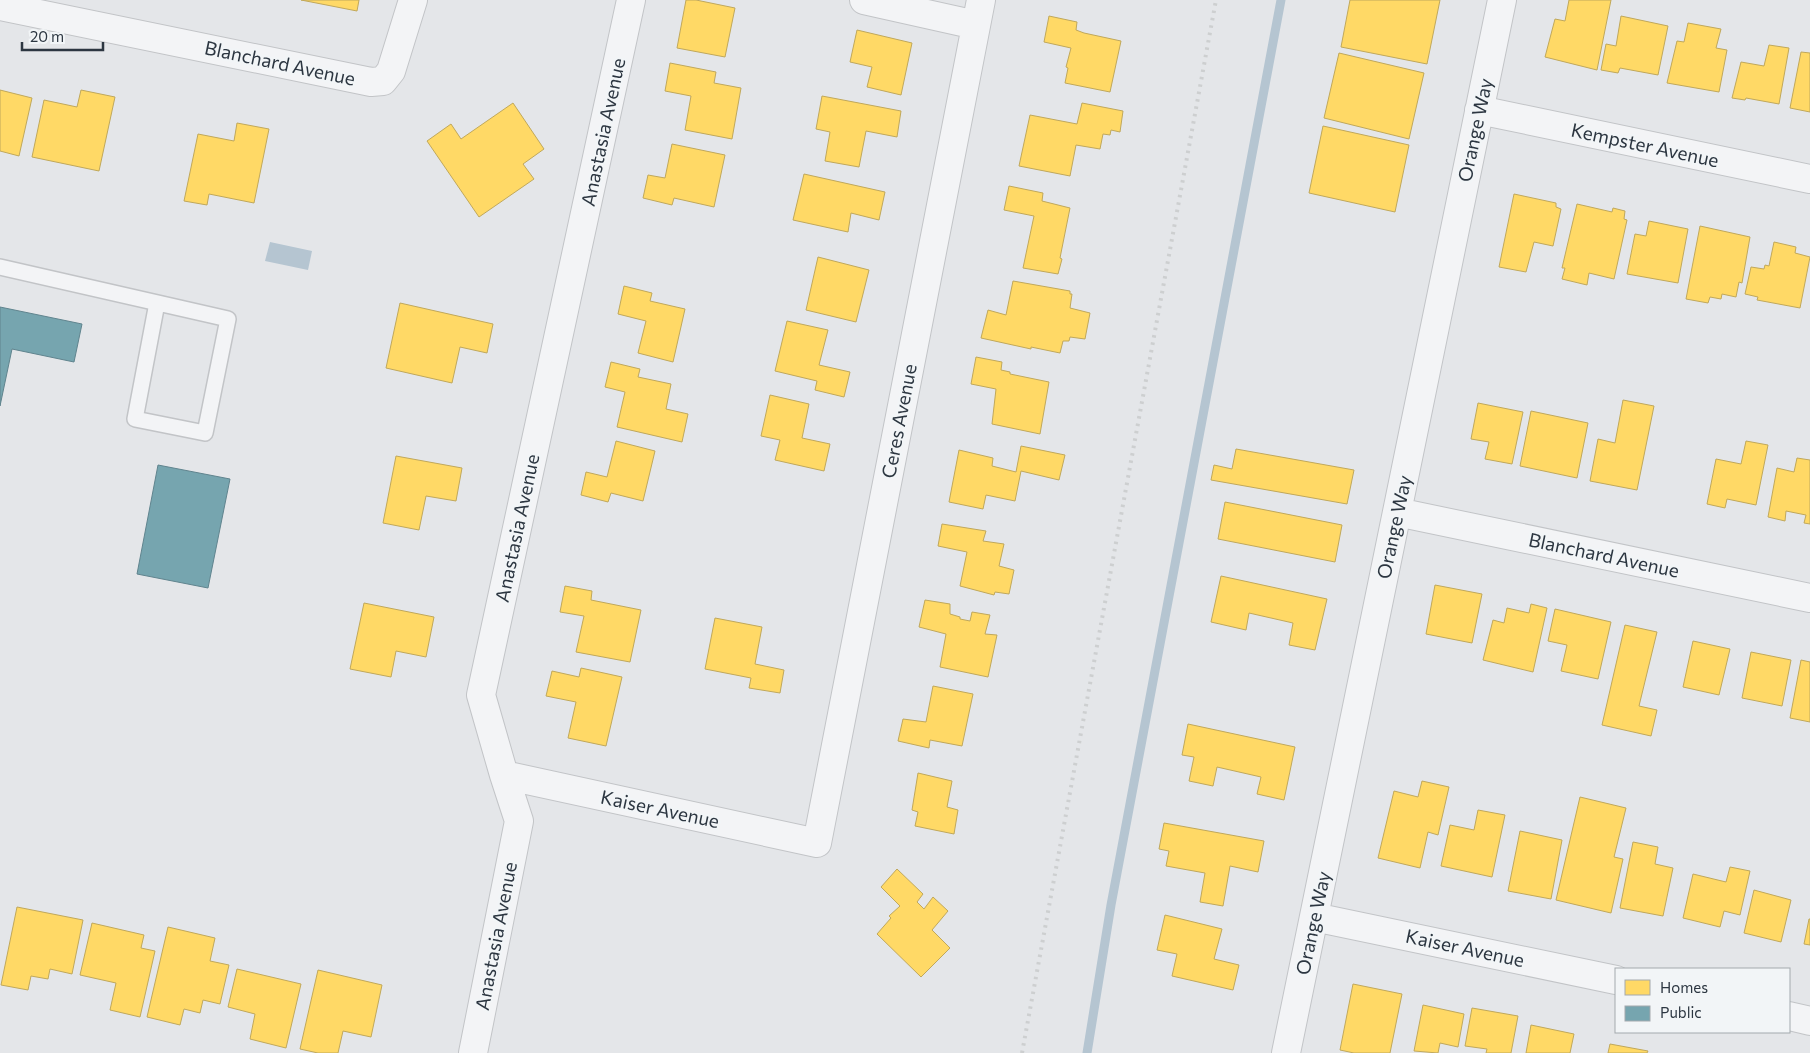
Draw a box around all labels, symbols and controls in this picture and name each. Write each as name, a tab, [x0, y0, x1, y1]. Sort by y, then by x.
scale bar	[22, 20, 104, 52]
text: 20 m	[30, 27, 64, 45]
street label: Blanchard Avenue	[203, 35, 357, 90]
street label: Anastasia Avenue	[576, 56, 629, 208]
street label: Orange Way	[1452, 76, 1497, 184]
street label: Kempster Avenue	[1569, 118, 1721, 171]
street label: Ceres Avenue	[876, 362, 921, 480]
street label: Anastasia Avenue	[490, 452, 543, 604]
street label: Orange Way	[1371, 473, 1416, 581]
street label: Blanchard Avenue	[1527, 527, 1681, 582]
street label: Kaiser Avenue	[599, 785, 722, 832]
street label: Anastasia Avenue	[470, 860, 521, 1012]
street label: Orange Way	[1290, 869, 1335, 977]
street label: Kaiser Avenue	[1404, 924, 1527, 971]
legend	[1615, 968, 1790, 1033]
text: Homes	[1660, 978, 1708, 996]
text: Public	[1660, 1003, 1702, 1021]

